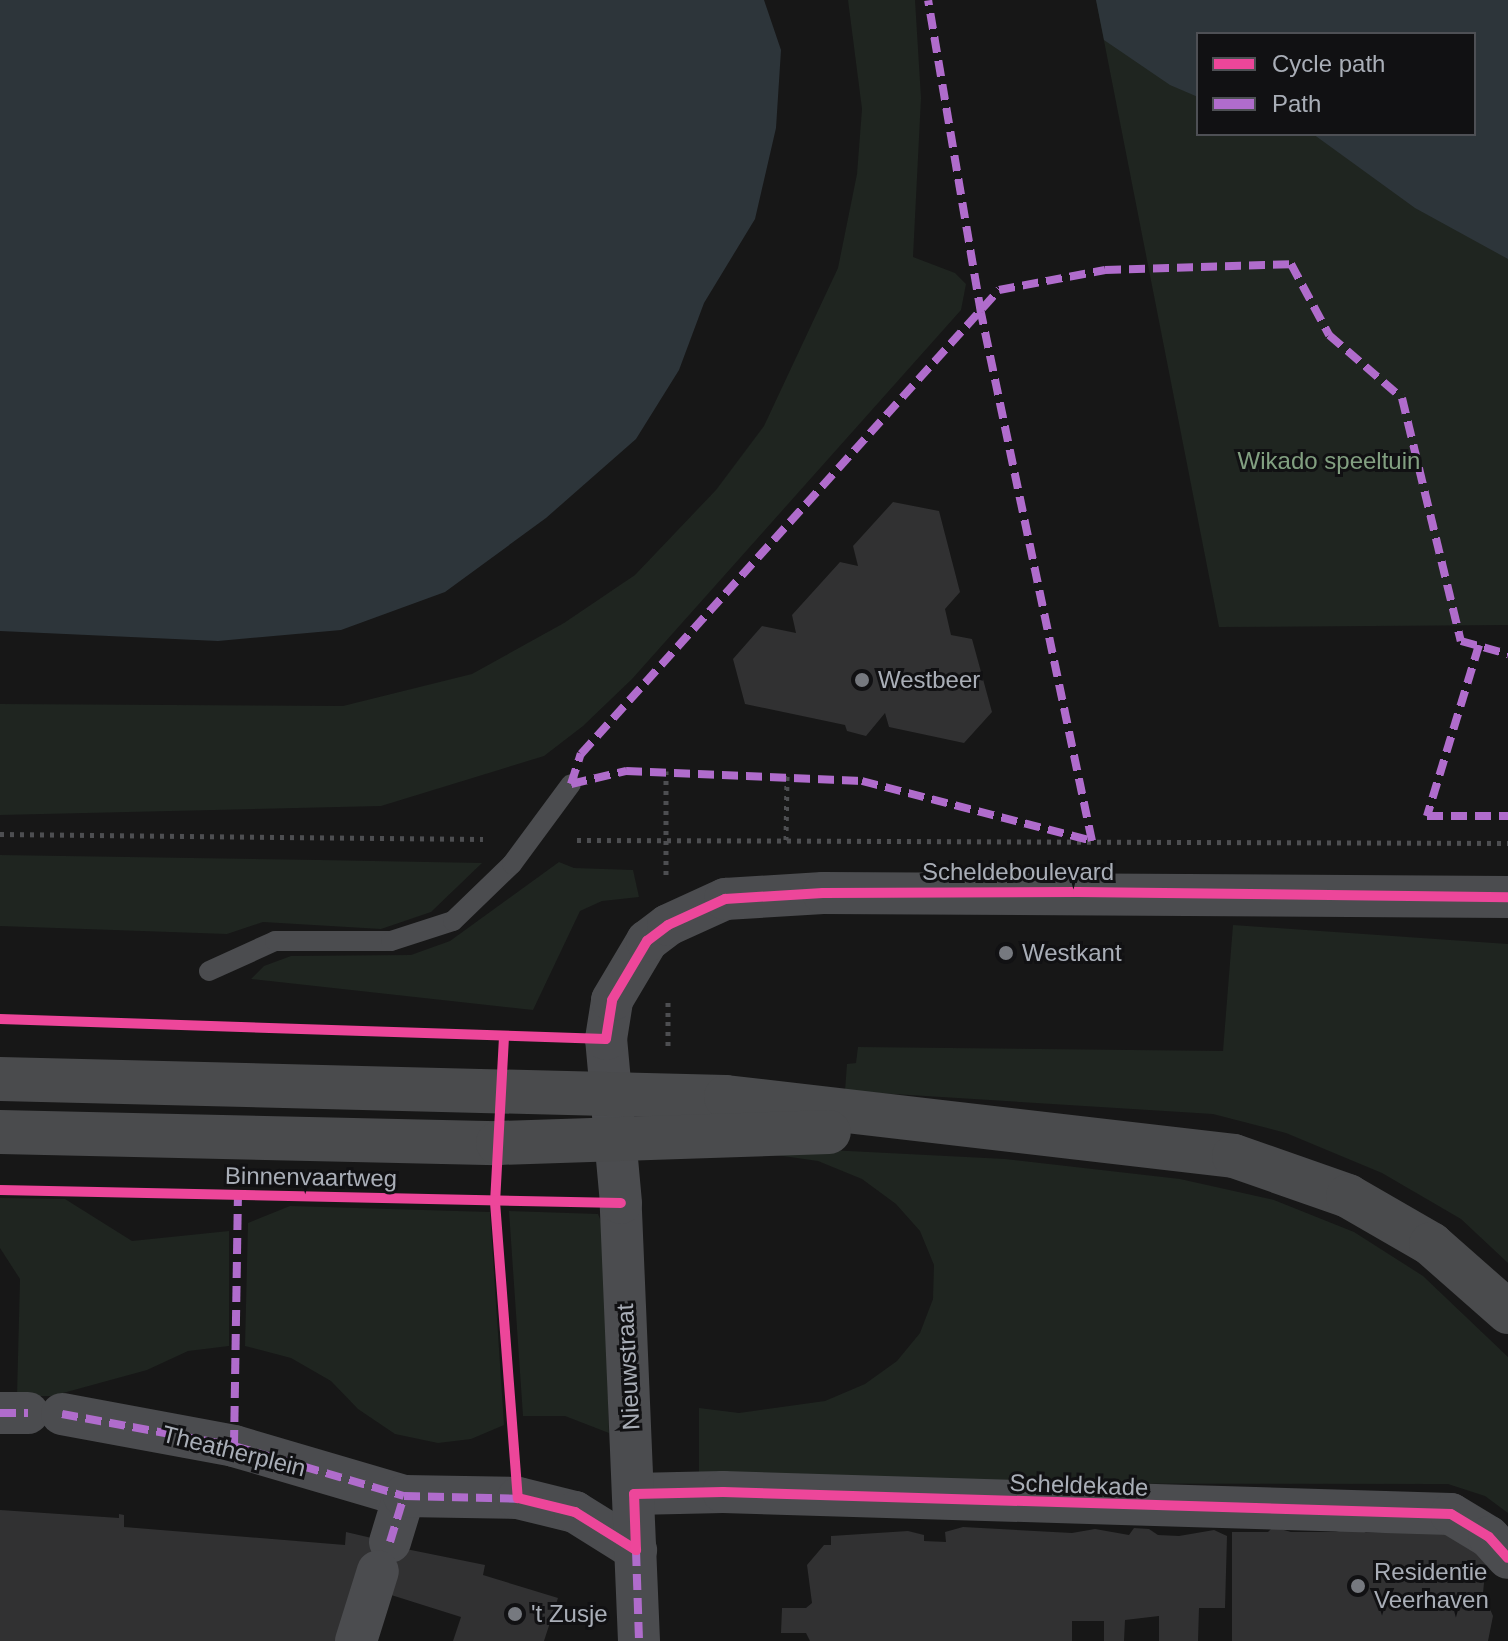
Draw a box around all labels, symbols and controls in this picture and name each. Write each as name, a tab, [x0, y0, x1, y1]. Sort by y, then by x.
legend	[1196, 32, 1476, 136]
text: Cycle path	[1272, 50, 1385, 77]
text: Path	[1272, 90, 1321, 117]
park label: Wikado speeltuin	[1238, 447, 1420, 475]
place label: Westbeer	[878, 666, 980, 694]
marker: Westbeer	[853, 671, 871, 689]
street label: Scheldeboulevard	[922, 858, 1114, 886]
place label: Westkant	[1022, 939, 1122, 967]
marker: Westkant	[997, 944, 1015, 962]
street label: Binnenvaartweg	[225, 1161, 397, 1193]
street label: Nieuwstraat	[610, 1303, 646, 1431]
street label: Theatherplein	[159, 1419, 309, 1483]
street label: Scheldekade	[1009, 1468, 1149, 1502]
place label: Residentie Veerhaven	[1374, 1558, 1489, 1614]
marker: Residentie Veerhaven	[1349, 1577, 1367, 1595]
place label: 't Zusje	[531, 1600, 608, 1628]
marker: 't Zusje	[506, 1605, 524, 1623]

